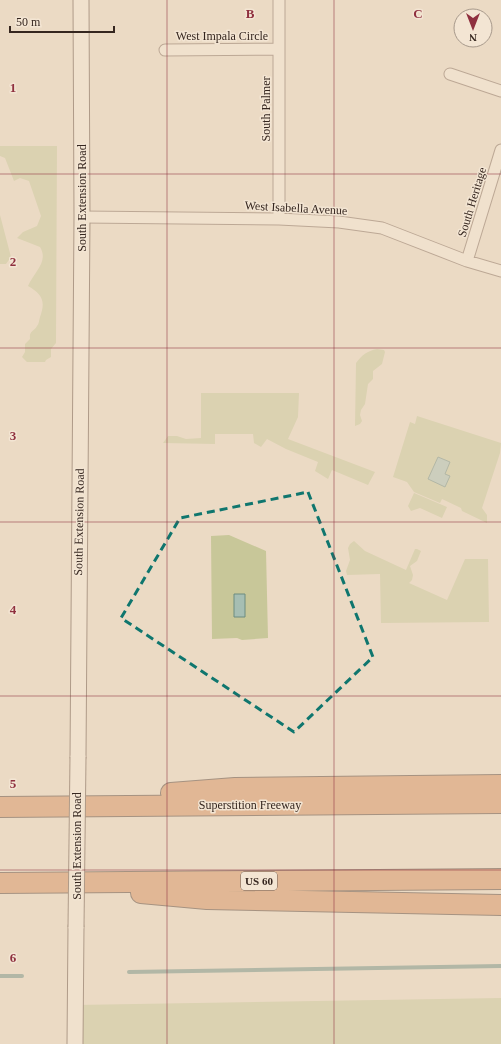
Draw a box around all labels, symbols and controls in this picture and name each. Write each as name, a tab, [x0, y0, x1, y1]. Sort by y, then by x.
text: B	[246, 6, 255, 21]
text: C	[413, 6, 423, 21]
scale bar	[10, 8, 114, 34]
north arrow	[453, 8, 493, 48]
text: 50 m	[16, 15, 41, 29]
street label: West Impala Circle	[176, 29, 268, 43]
text: N	[469, 32, 477, 44]
street label: South Palmer	[259, 76, 273, 142]
text: 1	[10, 80, 16, 95]
street label: South Extension Road	[75, 144, 89, 252]
street label: South Heritage	[455, 165, 489, 239]
street label: West Isabella Avenue	[244, 198, 348, 218]
text: 2	[10, 254, 16, 269]
text: 3	[10, 428, 17, 443]
street label: South Extension Road	[71, 468, 87, 576]
text: 4	[10, 602, 17, 617]
text: 5	[10, 776, 17, 791]
street label: South Extension Road	[70, 792, 84, 900]
street label: Superstition Freeway	[199, 798, 301, 812]
road number: US 60	[241, 872, 277, 890]
text: 6	[10, 950, 17, 965]

